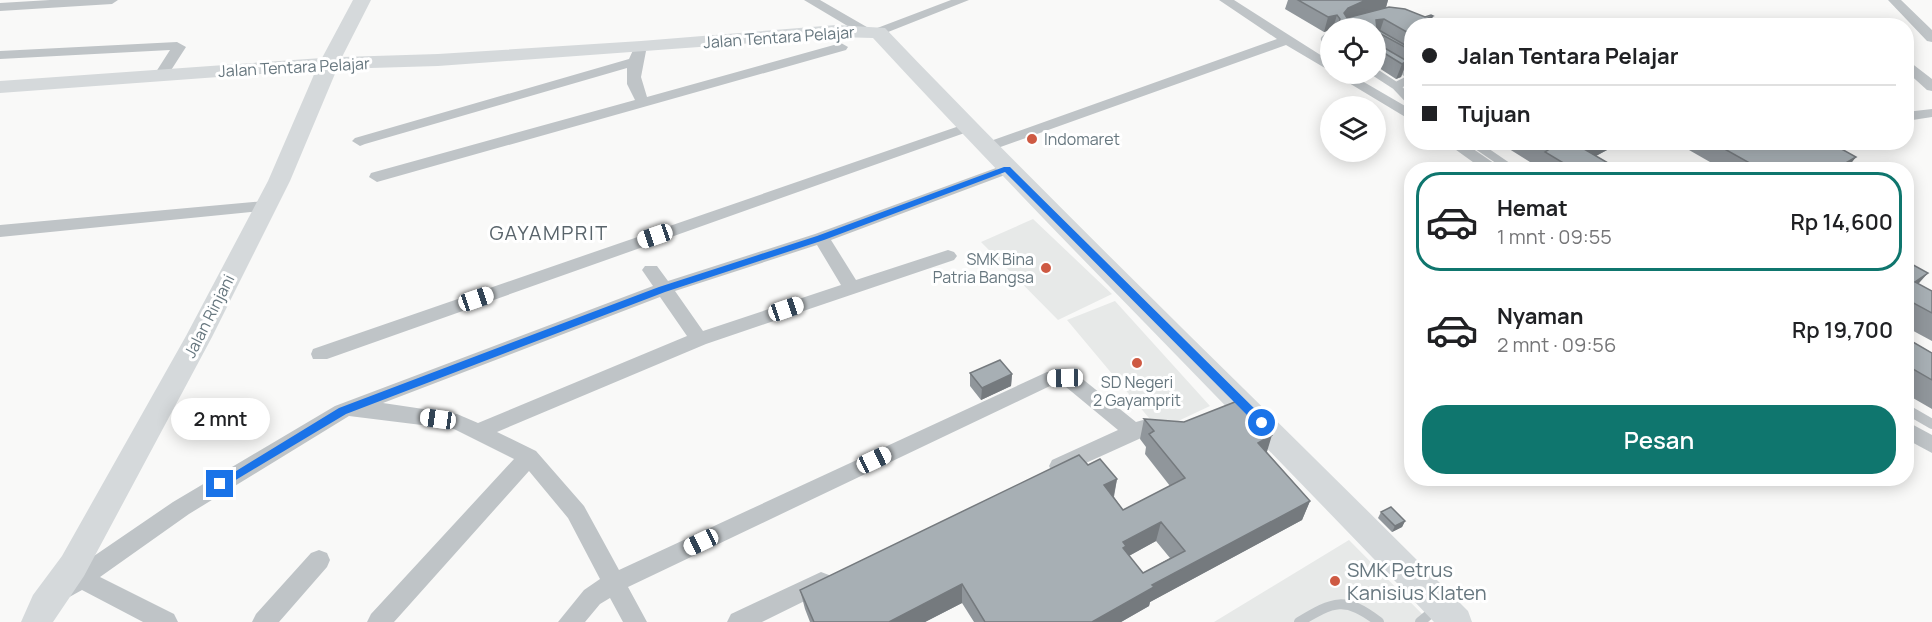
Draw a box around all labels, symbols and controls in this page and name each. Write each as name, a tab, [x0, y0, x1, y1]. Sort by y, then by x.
map controls	[1320, 18, 1386, 162]
button: locate	[1320, 18, 1386, 84]
street label: Jalan Tentara Pelajar	[703, 21, 856, 53]
text: Jalan Tentara Pelajar	[1458, 41, 1678, 71]
street label: Jalan Tentara Pelajar	[218, 52, 370, 82]
button: layers	[1320, 96, 1386, 162]
text: Tujuan	[1458, 99, 1531, 129]
place label: Indomaret	[1044, 128, 1120, 150]
marker: Indomaret	[1025, 132, 1039, 146]
text: Hemat	[1497, 193, 1568, 223]
icon: car	[1425, 195, 1479, 249]
text: Rp 14,600	[1791, 207, 1893, 237]
district label: GAYAMPRIT	[489, 219, 609, 246]
car	[635, 222, 675, 250]
text: 1 mnt · 09:55	[1497, 223, 1612, 250]
place label: SMK Bina Patria Bangsa	[933, 248, 1034, 288]
marker: SMK Bina Patria Bangsa	[1039, 261, 1053, 275]
street label: Jalan Rinjani	[179, 270, 239, 362]
car	[456, 285, 496, 313]
car	[766, 295, 806, 323]
text: Nyaman	[1497, 301, 1584, 331]
icon: car	[1425, 303, 1479, 357]
text: Rp 19,700	[1792, 315, 1893, 345]
text: 2 mnt · 09:56	[1497, 331, 1616, 358]
marker: SD Negeri 2 Gayamprit	[1130, 356, 1144, 370]
car	[1047, 369, 1083, 387]
place label: SD Negeri 2 Gayamprit	[1093, 371, 1181, 411]
callout: 2 mnt	[170, 397, 270, 439]
text: 2 mnt	[193, 405, 248, 432]
button: Pesan	[1422, 405, 1896, 474]
car	[419, 408, 457, 430]
route start	[1248, 409, 1275, 436]
car	[854, 444, 894, 476]
route end	[206, 470, 233, 497]
car	[681, 526, 721, 558]
place label: SMK Petrus Kanisius Klaten	[1347, 556, 1487, 606]
marker: SMK Petrus Kanisius Klaten	[1328, 574, 1342, 588]

